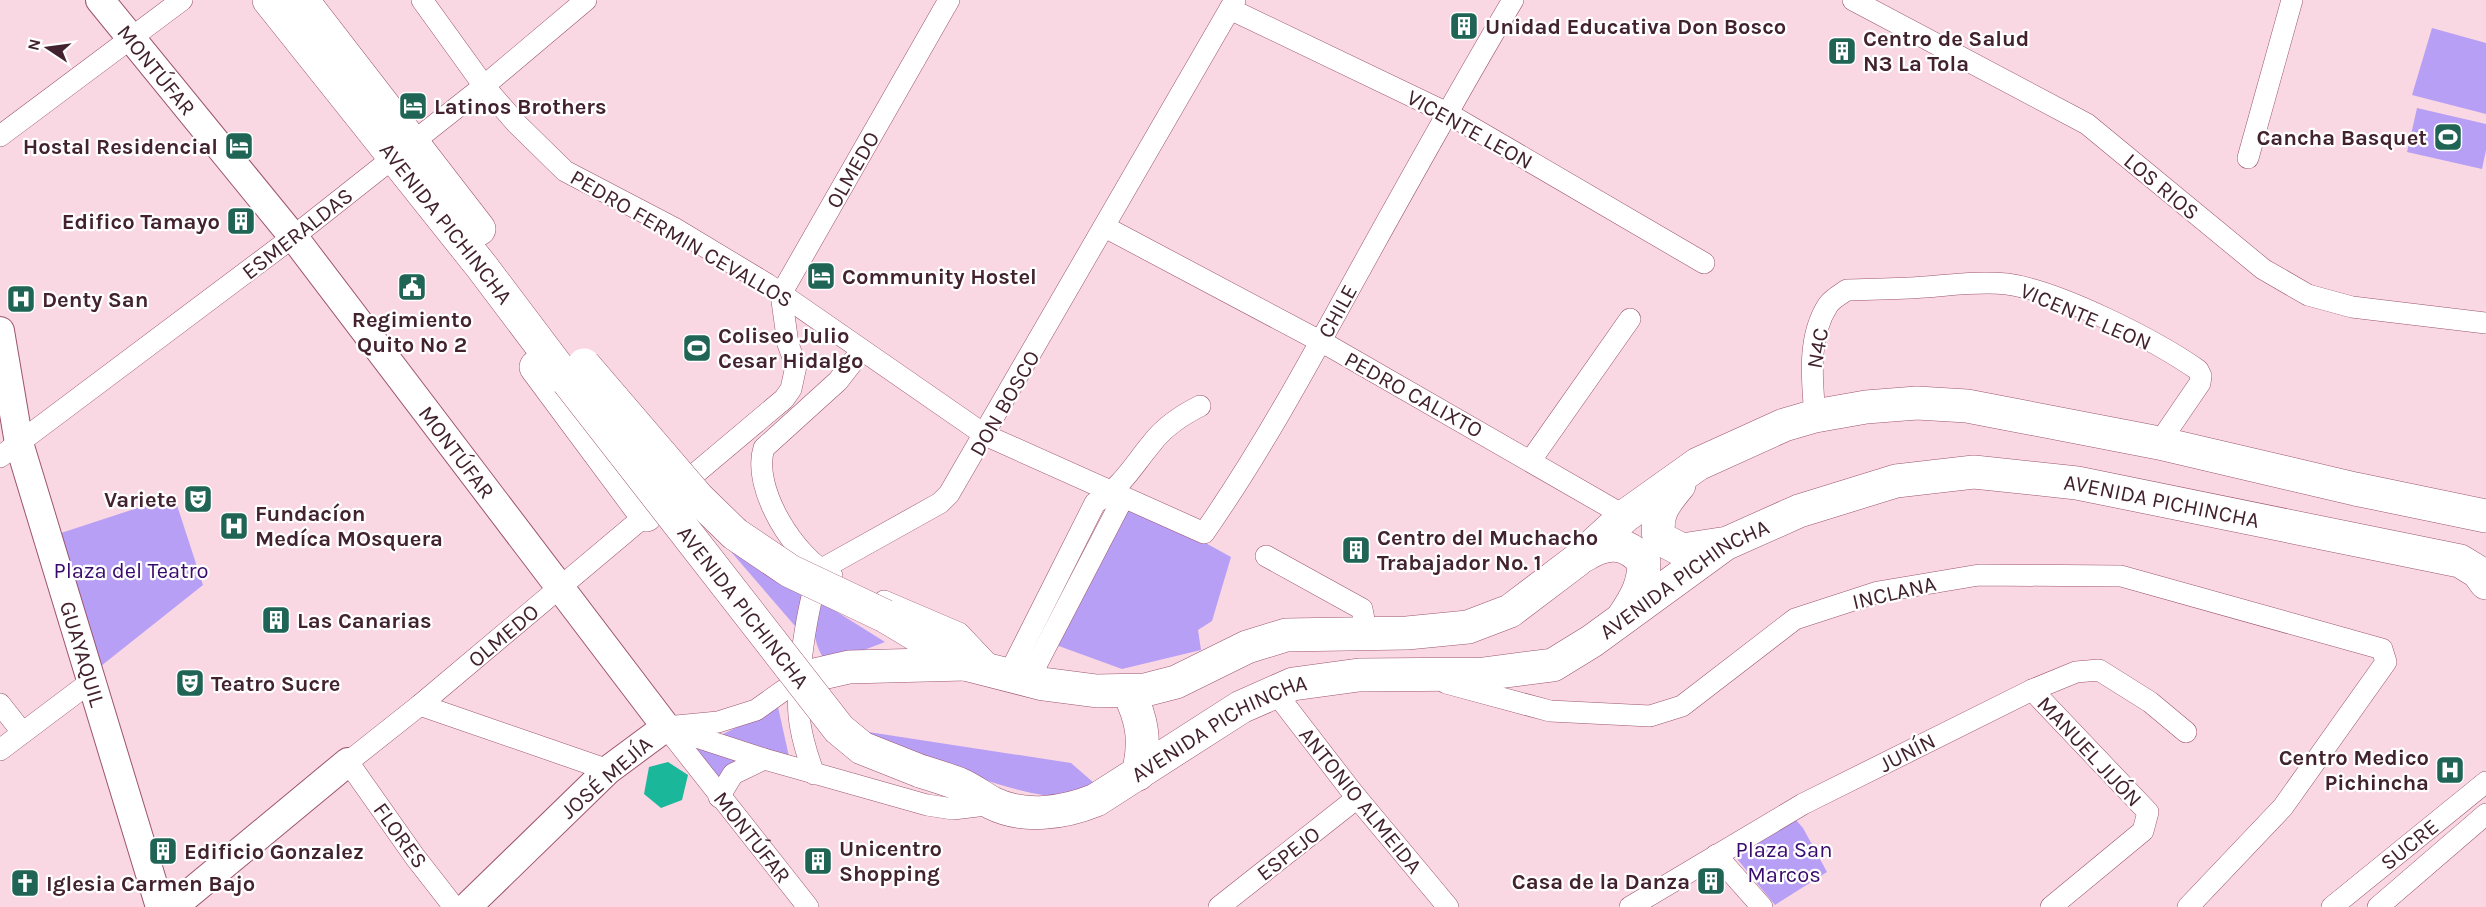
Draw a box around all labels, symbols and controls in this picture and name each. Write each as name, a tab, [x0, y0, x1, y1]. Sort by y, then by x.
building icon: Unidad Educativa Don Bosco	[1448, 10, 1480, 42]
place label: Unidad Educativa Don Bosco	[1485, 14, 1786, 40]
north arrow	[18, 18, 78, 78]
street label: MONTÚFAR	[111, 20, 201, 121]
place label: Centro de Salud N3 La Tola	[1863, 26, 2029, 77]
building icon: Centro de Salud N3 La Tola	[1826, 35, 1858, 67]
text: N	[23, 37, 44, 52]
street label: VICENTE LEON	[1402, 85, 1537, 175]
hotel icon: Latinos Brothers	[397, 90, 429, 122]
place label: Latinos Brothers	[434, 94, 607, 120]
sports icon: Cancha Basquet	[2432, 121, 2464, 153]
place label: Cancha Basquet	[2256, 125, 2427, 151]
street label: OLMEDO	[821, 127, 885, 213]
hotel icon: Hostal Residencial	[223, 130, 255, 162]
place label: Hostal Residencial	[23, 134, 218, 160]
street label: AVENIDA PICHINCHA	[374, 137, 518, 310]
street label: LOS RIOS	[2118, 148, 2204, 226]
street label: PEDRO FERMIN CEVALLOS	[566, 164, 797, 313]
street label: ESMERALDAS	[237, 182, 358, 285]
building icon: Edifico Tamayo	[225, 205, 257, 237]
place label: Edifico Tamayo	[62, 209, 220, 235]
hotel icon: Community Hostel	[805, 260, 837, 292]
place label: Community Hostel	[842, 264, 1037, 290]
public building icon: Regimiento Quito Nº 2	[396, 271, 428, 303]
street label: VICENTE LEON	[2016, 278, 2155, 356]
street label: CHILE	[1313, 280, 1363, 343]
hospital icon: Denty San	[5, 283, 37, 315]
place label: Denty San	[42, 287, 148, 313]
place label: Regimiento Quito Nº 2	[352, 307, 472, 358]
place label: Coliseo Julio Cesar Hidalgo	[718, 323, 863, 374]
street label: N4C	[1802, 326, 1834, 371]
sports icon: Coliseo Julio Cesar Hidalgo	[681, 332, 713, 364]
street label: DON BOSCO	[964, 346, 1046, 461]
street label: PEDRO CALIXTO	[1340, 346, 1487, 444]
street label: MONTÚFAR	[413, 401, 500, 504]
street label: AVENIDA PICHINCHA	[2062, 470, 2262, 534]
theatre icon: Variete	[182, 483, 214, 515]
place label: Variete	[104, 487, 177, 513]
place label: Fundacíon Medíca MOsquera	[255, 501, 443, 552]
hospital icon: Fundacíon Medíca MOsquera	[218, 510, 250, 542]
street label: AVENIDA PICHINCHA	[1595, 514, 1774, 645]
street label: AVENIDA PICHINCHA	[672, 521, 815, 694]
place label: Centro del Muchacho Trabajador No. 1	[1377, 525, 1598, 576]
building icon: Centro del Muchacho Trabajador No. 1	[1340, 534, 1372, 566]
park label: Plaza del Teatro	[54, 558, 208, 584]
street label: INCLANA	[1850, 571, 1939, 615]
street label: GUAYAQUIL	[54, 598, 111, 711]
street label: OLMEDO	[463, 599, 544, 673]
building icon: Las Canarias	[260, 604, 292, 636]
place label: Las Canarias	[297, 608, 432, 634]
theatre icon: Teatro Sucre	[174, 667, 206, 699]
street label: AVENIDA PICHINCHA	[1127, 670, 1309, 788]
place label: Teatro Sucre	[211, 671, 341, 697]
street label: MANUEL JIJÓN	[2031, 690, 2148, 812]
street label: ANTONIO ALMEIDA	[1293, 722, 1427, 879]
street label: JUNÍN	[1875, 727, 1940, 778]
street label: JOSÉ MEJÍA	[555, 730, 658, 825]
place label: Centro Medico Pichincha	[2279, 745, 2429, 796]
hospital icon: Centro Medico Pichincha	[2434, 754, 2466, 786]
street label: MONTÚFAR	[708, 786, 796, 889]
street label: FLORES	[368, 798, 433, 874]
street label: SUCRE	[2375, 814, 2444, 876]
street label: ESPEJO	[1252, 821, 1325, 887]
building icon: Edificio Gonzalez	[147, 835, 179, 867]
place label: Unicentro Shopping	[839, 836, 942, 887]
park label: Plaza San Marcos	[1736, 837, 1832, 888]
place label: Edificio Gonzalez	[184, 839, 364, 865]
building icon: Unicentro Shopping	[802, 845, 834, 877]
building icon: Casa de la Danza	[1695, 865, 1727, 897]
church icon: Iglesia Carmen Bajo	[9, 867, 41, 899]
place label: Casa de la Danza	[1512, 869, 1690, 895]
place label: Iglesia Carmen Bajo	[46, 871, 255, 897]

